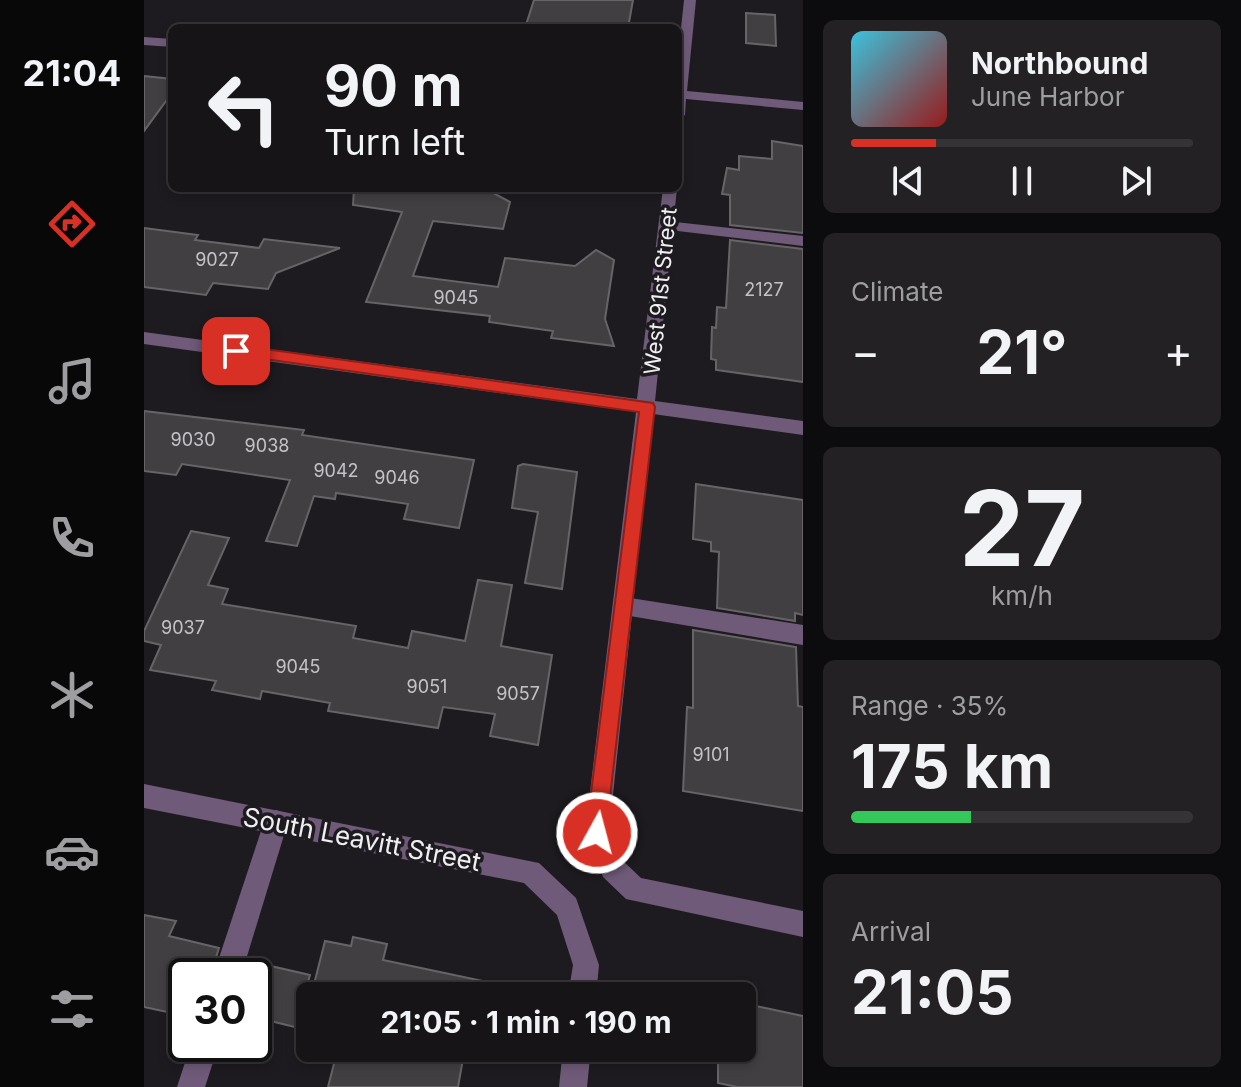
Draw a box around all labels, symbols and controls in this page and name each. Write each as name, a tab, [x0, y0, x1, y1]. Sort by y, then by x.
text: Northbound	[971, 45, 1148, 81]
text: 21:04	[23, 51, 121, 95]
text: 90 m	[324, 52, 463, 120]
icon: left	[192, 56, 296, 160]
text: June Harbor	[971, 81, 1124, 112]
text: Turn left	[324, 120, 465, 164]
icon: previous	[886, 159, 930, 203]
icon: pause	[1000, 159, 1044, 203]
icon: next	[1114, 159, 1158, 203]
icon: directions	[44, 196, 100, 252]
street label: West 91st Street	[638, 206, 682, 376]
house number: 9027	[195, 249, 239, 270]
text: Climate	[851, 276, 943, 307]
house number: 2127	[744, 279, 784, 300]
house number: 9045	[433, 287, 479, 308]
text: 21°	[976, 316, 1068, 388]
pin	[202, 317, 270, 385]
text: −	[851, 325, 880, 379]
text: +	[1164, 325, 1193, 379]
icon: arrive	[214, 329, 258, 373]
icon: music	[44, 353, 100, 409]
house number: 9030	[171, 429, 216, 450]
house number: 9038	[245, 435, 289, 456]
house number: 9042	[313, 460, 359, 481]
text: 27	[959, 465, 1085, 591]
house number: 9046	[374, 467, 420, 488]
icon: phone	[44, 510, 100, 566]
text: km/h	[991, 580, 1053, 611]
house number: 9037	[161, 617, 205, 638]
house number: 9045	[275, 656, 321, 677]
icon: climate	[44, 667, 100, 723]
house number: 9051	[407, 676, 447, 697]
house number: 9057	[496, 683, 540, 704]
text: Range · 35%	[851, 690, 1008, 721]
text: 175 km	[851, 730, 1053, 802]
house number: 9101	[692, 744, 730, 765]
position arrow	[555, 791, 639, 875]
street label: South Leavitt Street	[241, 801, 483, 877]
icon: car	[44, 824, 100, 880]
text: Arrival	[851, 916, 931, 947]
text: 21:05	[851, 956, 1014, 1028]
speed limit sign: 30	[168, 958, 272, 1062]
icon: filters	[44, 981, 100, 1037]
text: 21:05 · 1 min · 190 m	[380, 1004, 672, 1040]

